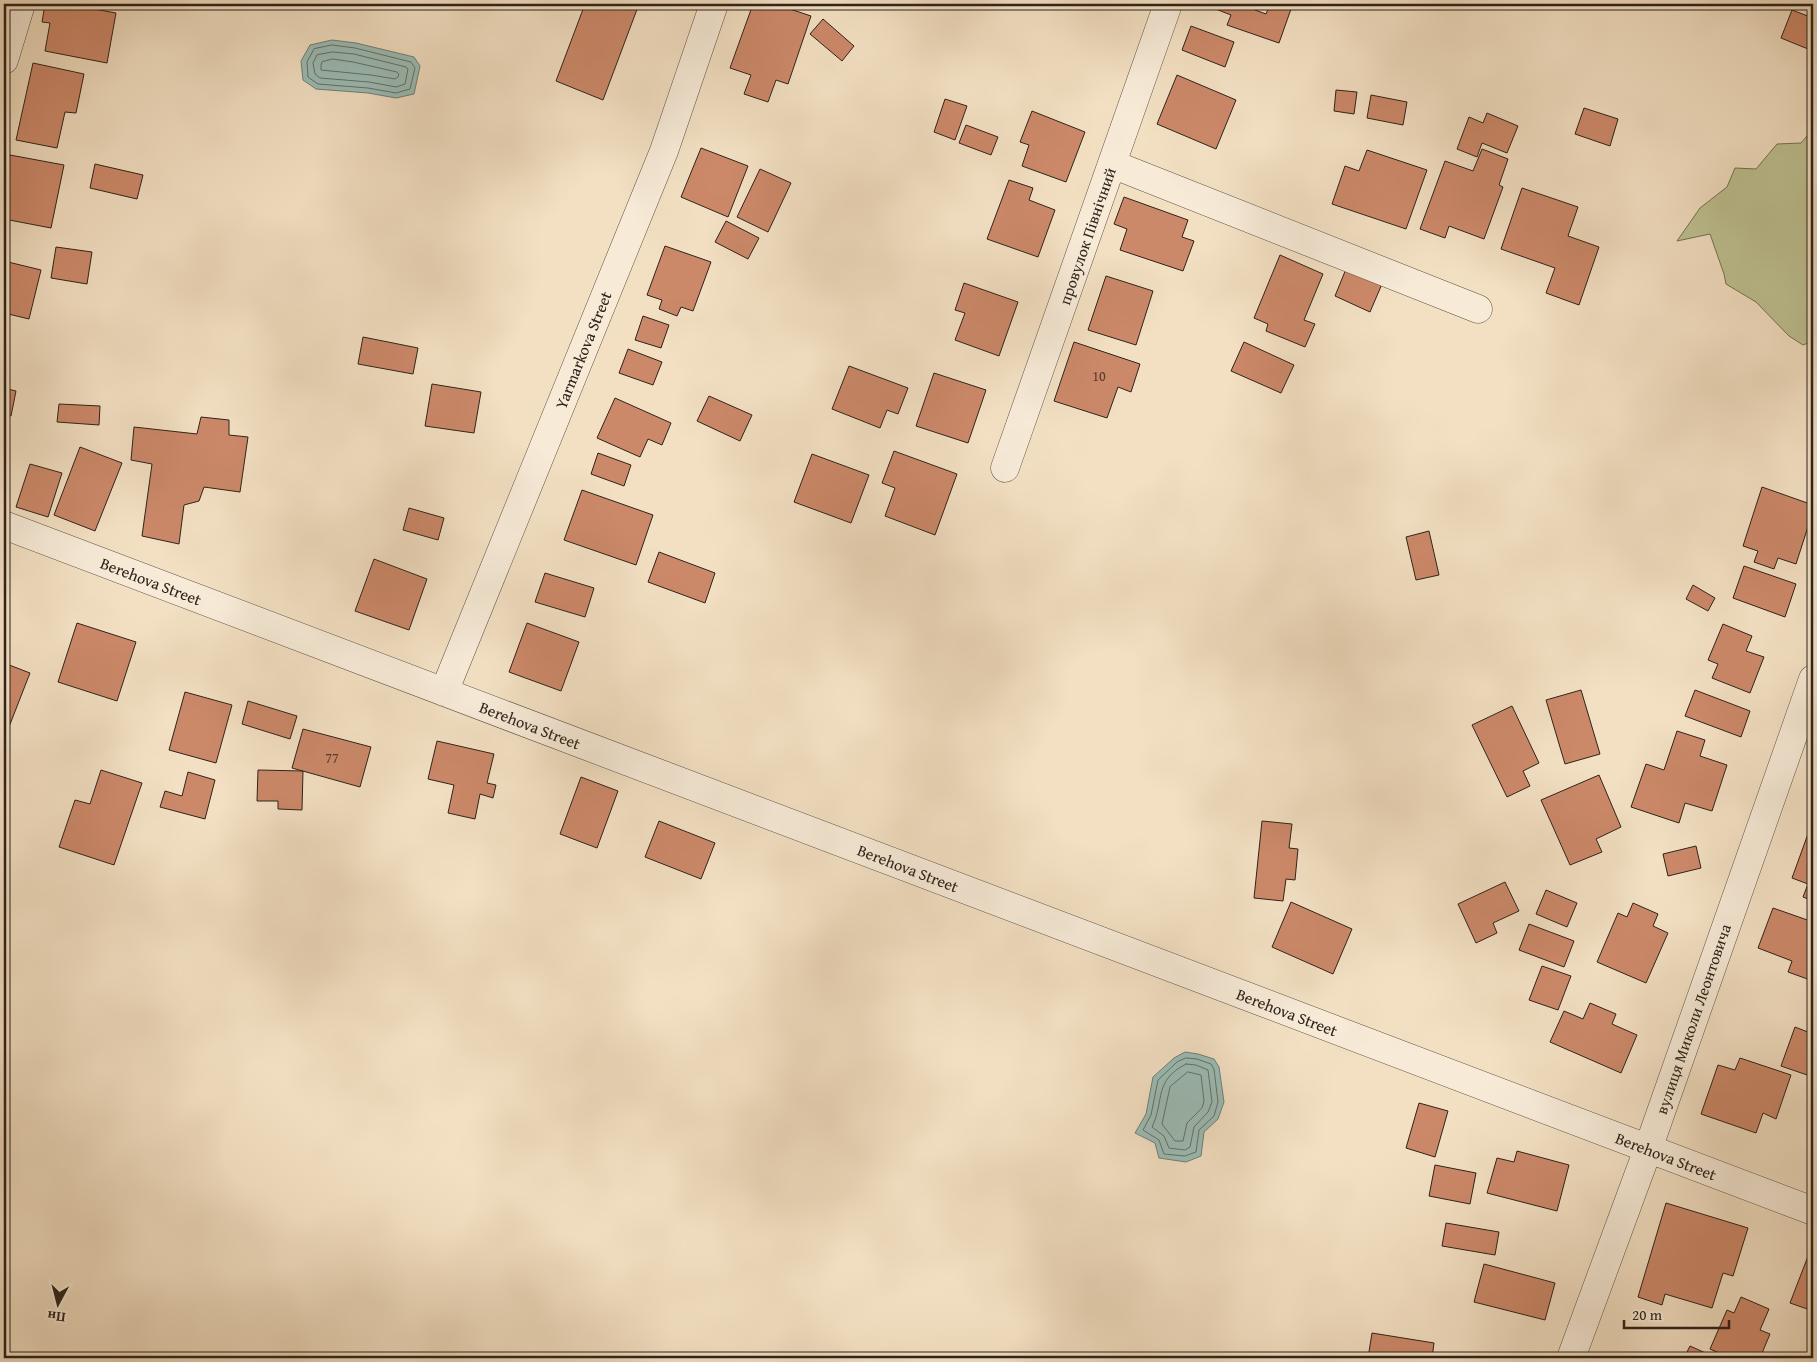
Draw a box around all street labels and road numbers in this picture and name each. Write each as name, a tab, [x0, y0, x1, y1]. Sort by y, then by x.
street label: провулок Північний	[1052, 164, 1122, 308]
street label: Yarmarkova Street	[548, 287, 618, 412]
street label: Berehova Street	[97, 551, 205, 611]
street label: Berehova Street	[476, 695, 584, 755]
street label: Berehova Street	[854, 838, 962, 898]
street label: вулиця Миколи Леонтовича	[1649, 920, 1737, 1117]
street label: Berehova Street	[1233, 982, 1341, 1042]
street label: Berehova Street	[1612, 1126, 1720, 1186]

